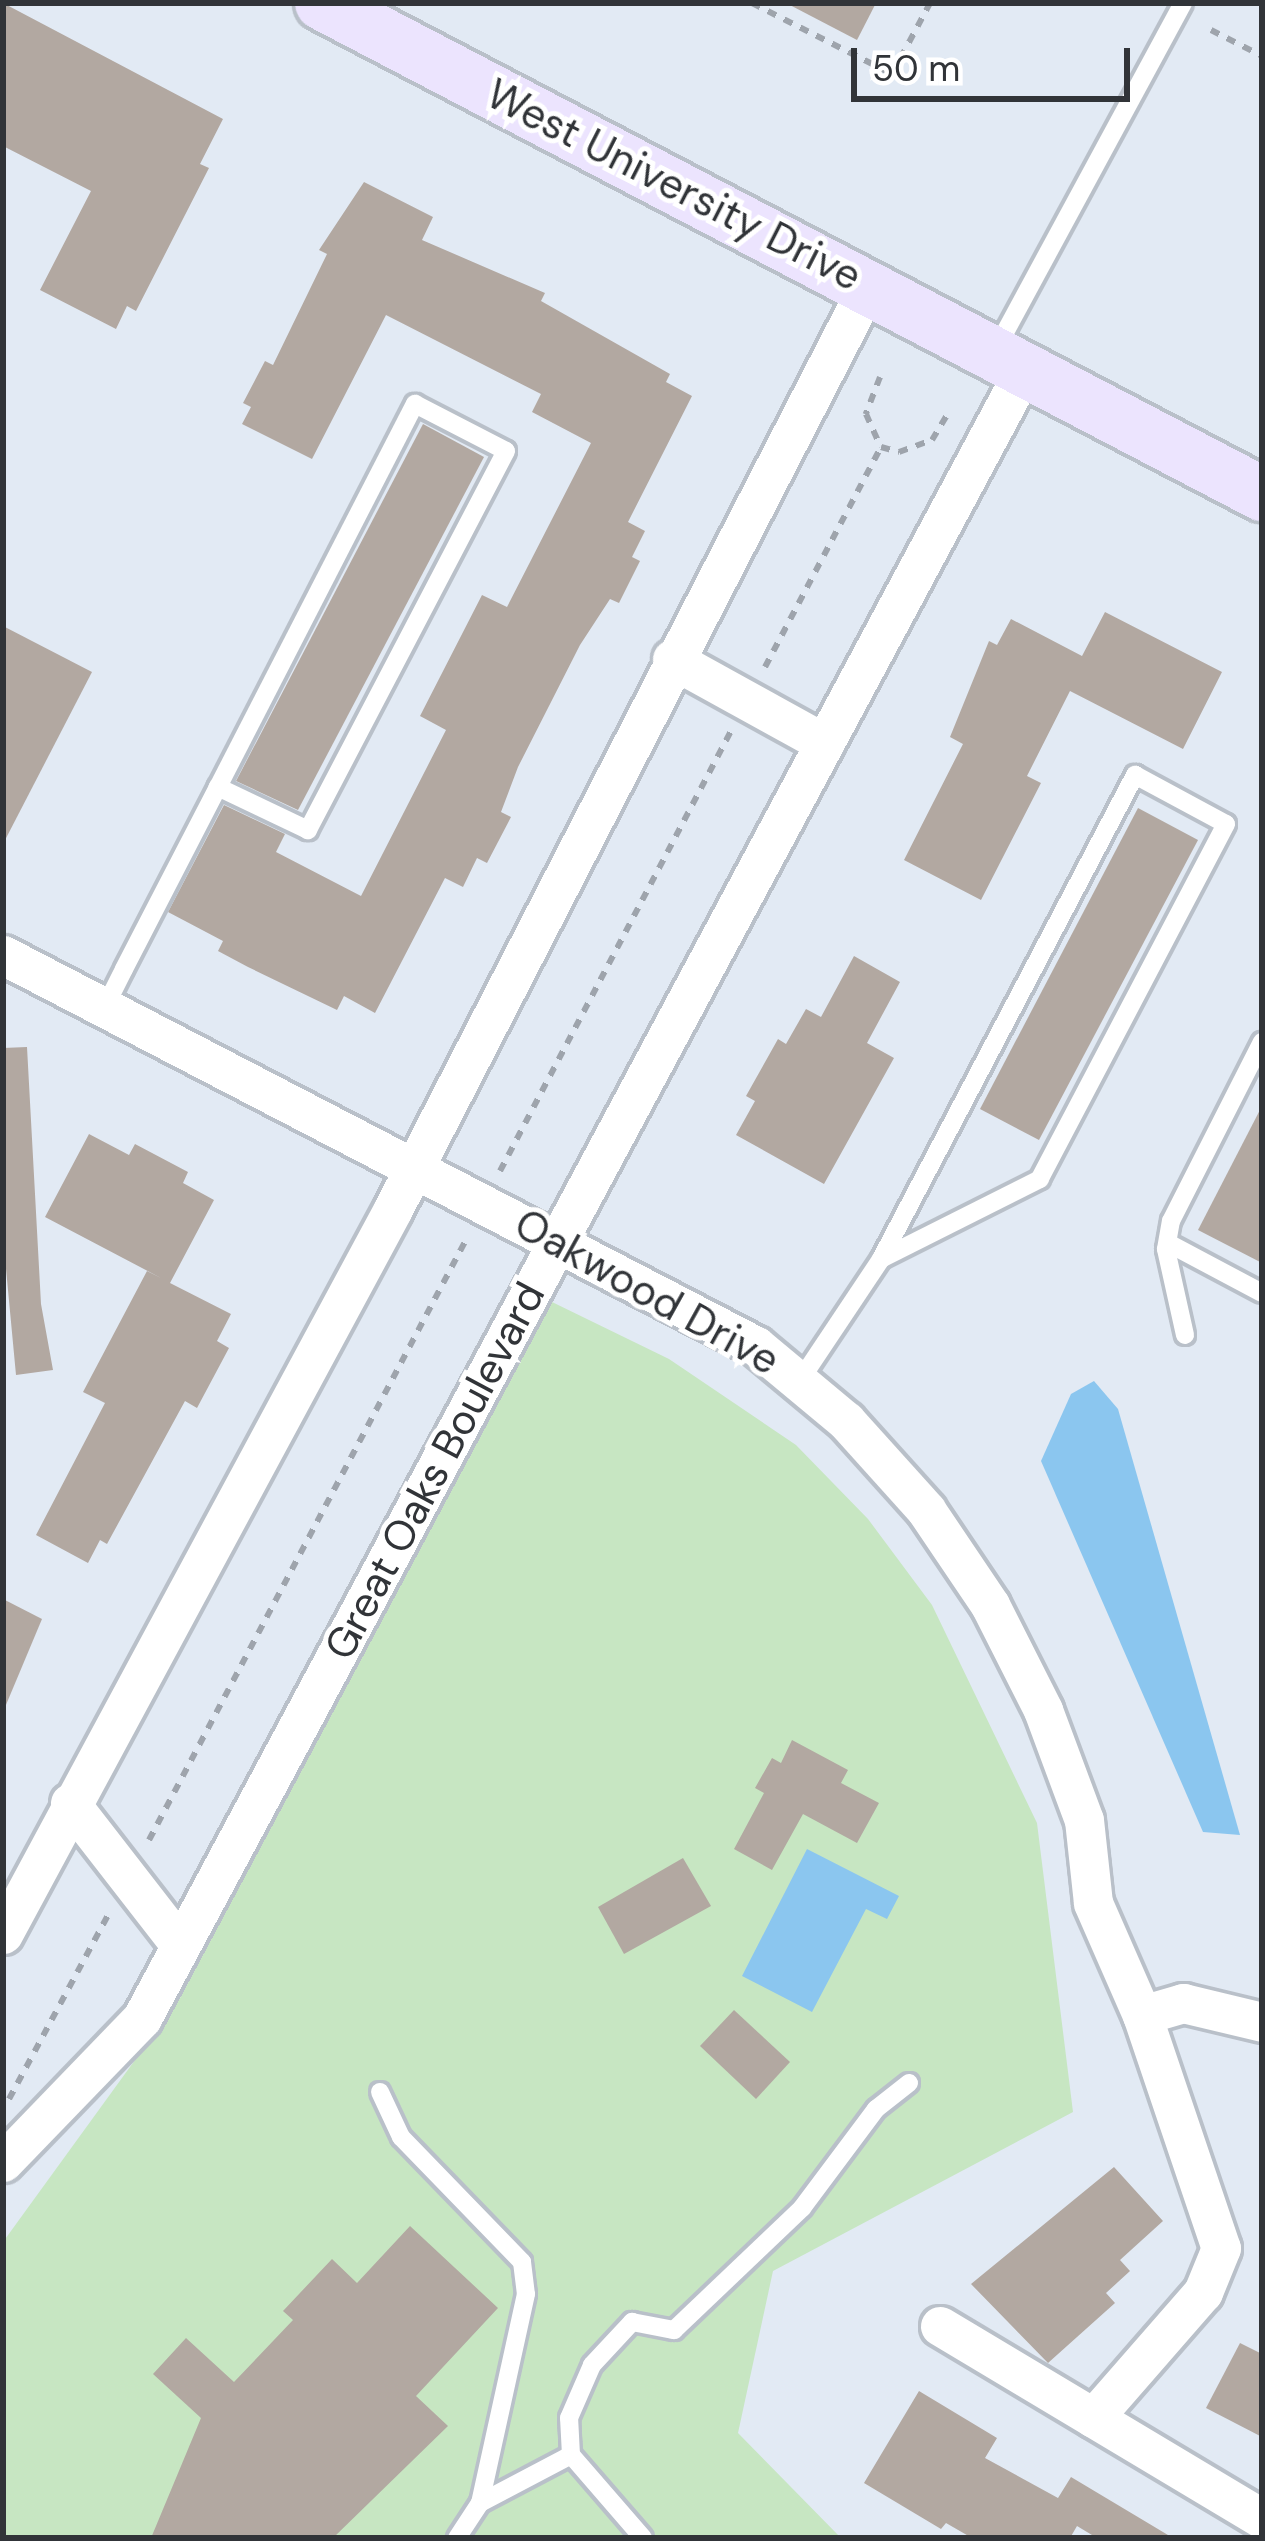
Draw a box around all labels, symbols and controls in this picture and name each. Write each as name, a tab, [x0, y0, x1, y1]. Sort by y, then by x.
scale bar	[857, 24, 1136, 98]
text: 50 m	[872, 45, 960, 92]
street label: West University Drive	[478, 69, 870, 301]
street label: Oakwood Drive	[506, 1199, 788, 1385]
street label: Great Oaks Boulevard	[314, 1274, 556, 1668]

